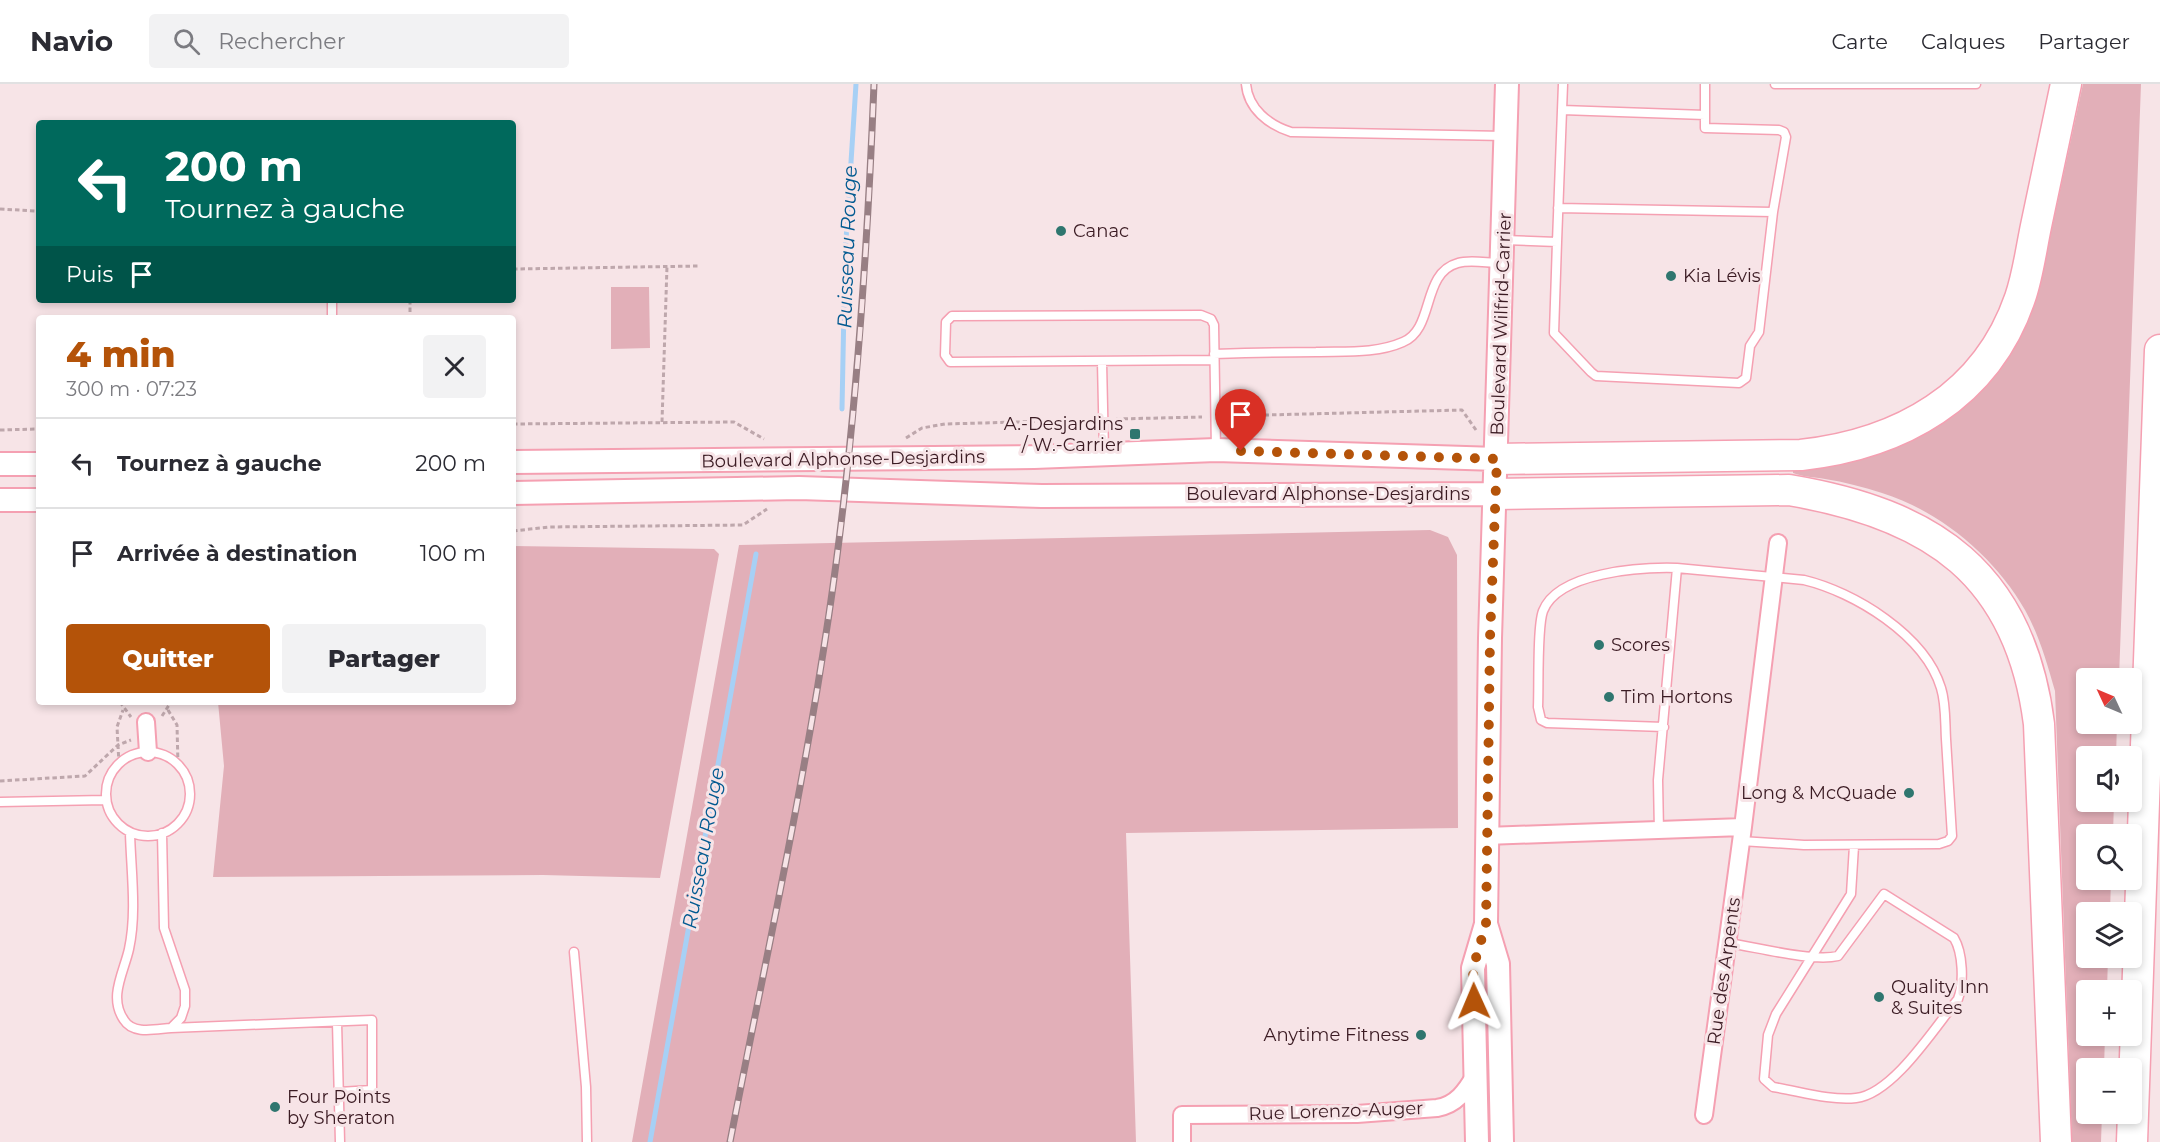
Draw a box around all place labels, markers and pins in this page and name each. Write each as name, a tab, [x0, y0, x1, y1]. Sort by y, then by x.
place label: Canac	[1073, 220, 1129, 242]
marker: Canac	[1054, 224, 1068, 238]
place label: Kia Lévis	[1683, 265, 1761, 287]
marker: Kia Lévis	[1664, 269, 1678, 283]
pin	[1215, 389, 1266, 451]
place label: A.-Desjardins / W.-Carrier	[1004, 413, 1123, 456]
marker: A.-Desjardins / W.-Carrier	[1128, 427, 1142, 441]
place label: Scores	[1611, 634, 1670, 656]
marker: Scores	[1592, 638, 1606, 652]
place label: Tim Hortons	[1621, 686, 1733, 708]
marker: Tim Hortons	[1602, 690, 1616, 704]
place label: Long & McQuade	[1741, 782, 1897, 804]
marker: Long & McQuade	[1902, 786, 1916, 800]
place label: Quality Inn & Suites	[1891, 976, 1989, 1019]
marker: Quality Inn & Suites	[1872, 990, 1886, 1004]
place label: Anytime Fitness	[1264, 1024, 1409, 1046]
marker: Anytime Fitness	[1414, 1028, 1428, 1042]
place label: Four Points by Sheraton	[287, 1086, 395, 1129]
marker: Four Points by Sheraton	[268, 1100, 282, 1114]

